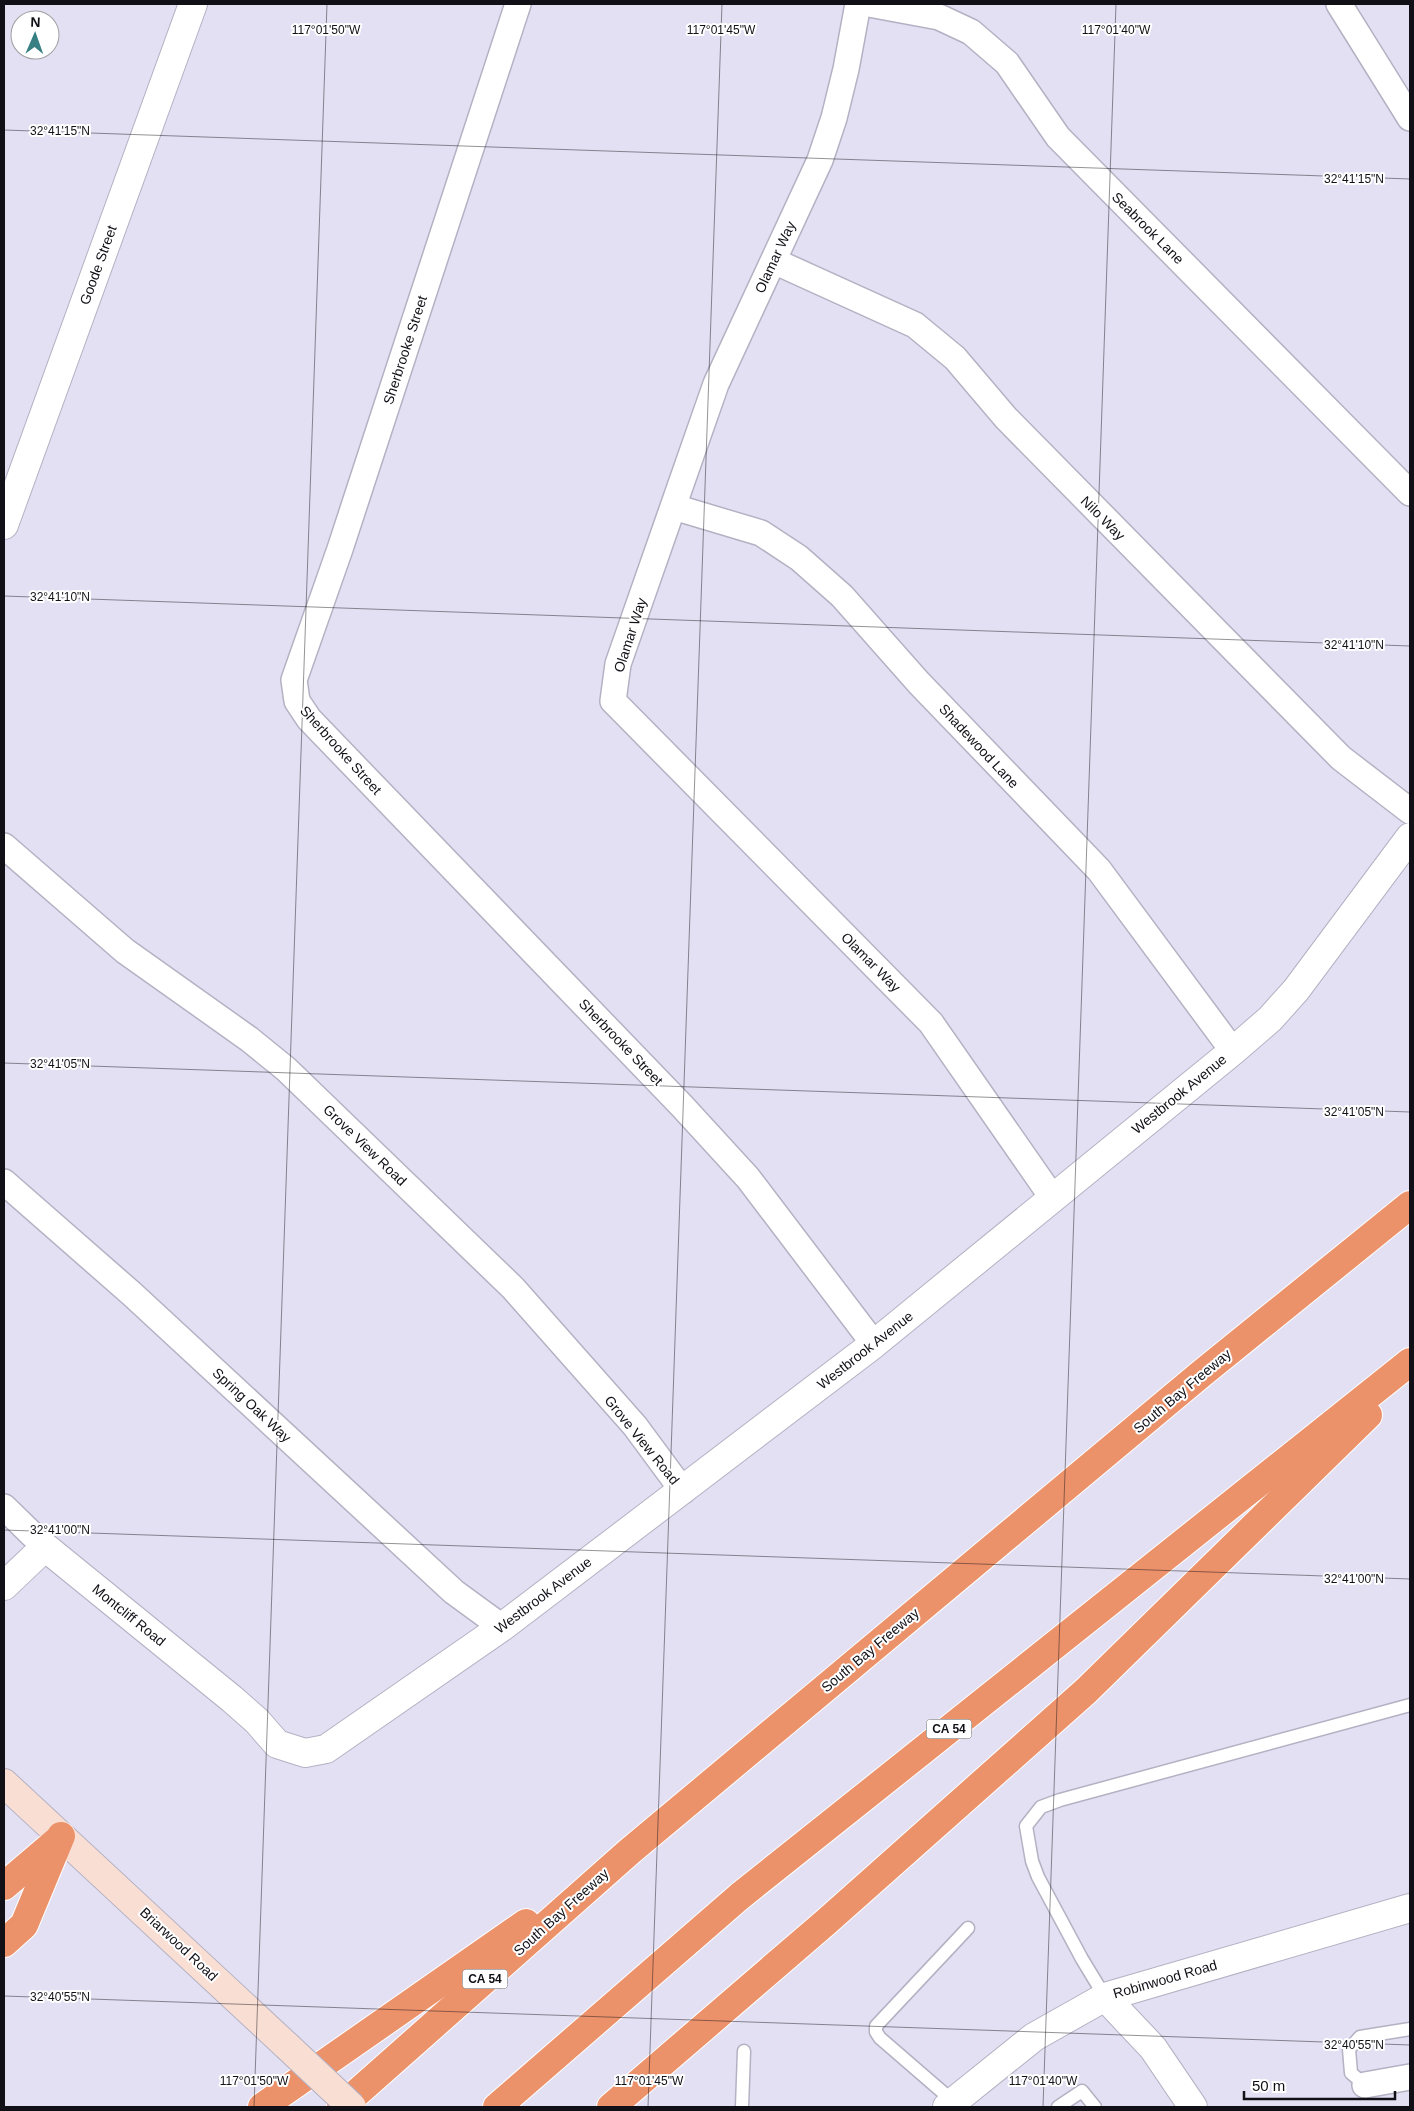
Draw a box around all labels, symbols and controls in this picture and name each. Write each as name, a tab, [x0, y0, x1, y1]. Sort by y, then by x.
north arrow	[10, 10, 60, 60]
text: N	[30, 14, 41, 30]
text: 117°01'50"W	[292, 23, 361, 37]
text: 117°01'45"W	[687, 23, 756, 37]
text: 117°01'40"W	[1082, 23, 1151, 37]
text: 32°41'15"N	[30, 124, 90, 138]
text: 32°41'15"N	[1324, 172, 1384, 186]
street label: Seabrook Lane	[1109, 189, 1187, 267]
street label: Olamar Way	[751, 219, 799, 295]
street label: Goode Street	[76, 223, 120, 307]
street label: Sherbrooke Street	[380, 293, 430, 407]
street label: Nilo Way	[1078, 493, 1128, 543]
text: 32°41'10"N	[30, 590, 90, 604]
street label: Olamar Way	[610, 596, 650, 674]
text: 32°41'10"N	[1324, 638, 1384, 652]
street label: Shadewood Lane	[936, 701, 1022, 791]
street label: Sherbrooke Street	[297, 702, 385, 798]
street label: Olamar Way	[838, 929, 904, 995]
street label: Sherbrooke Street	[576, 996, 666, 1089]
street label: Westbrook Avenue	[1128, 1051, 1230, 1137]
text: 32°41'05"N	[30, 1057, 90, 1071]
street label: Grove View Road	[320, 1101, 410, 1189]
text: 32°41'05"N	[1324, 1105, 1384, 1119]
street label: Westbrook Avenue	[814, 1308, 916, 1392]
street label: South Bay Freeway	[1130, 1346, 1234, 1436]
street label: Spring Oak Way	[209, 1365, 295, 1445]
street label: Grove View Road	[601, 1392, 683, 1488]
text: 32°41'00"N	[30, 1523, 90, 1537]
street label: Westbrook Avenue	[491, 1553, 595, 1637]
text: 32°41'00"N	[1324, 1572, 1384, 1586]
street label: Montcliff Road	[89, 1581, 169, 1649]
street label: South Bay Freeway	[818, 1605, 922, 1695]
road number: CA 54	[926, 1720, 972, 1738]
street label: South Bay Freeway	[510, 1865, 612, 1959]
street label: Briarwood Road	[137, 1904, 221, 1984]
street label: Robinwood Road	[1111, 1957, 1219, 2001]
road number: CA 54	[462, 1970, 508, 1988]
text: 32°40'55"N	[30, 1990, 90, 2004]
text: 32°40'55"N	[1324, 2038, 1384, 2052]
scale bar	[1244, 2068, 1395, 2100]
text: 117°01'50"W	[220, 2074, 289, 2088]
text: 117°01'45"W	[615, 2074, 684, 2088]
text: 117°01'40"W	[1009, 2074, 1078, 2088]
text: 50 m	[1252, 2077, 1285, 2094]

